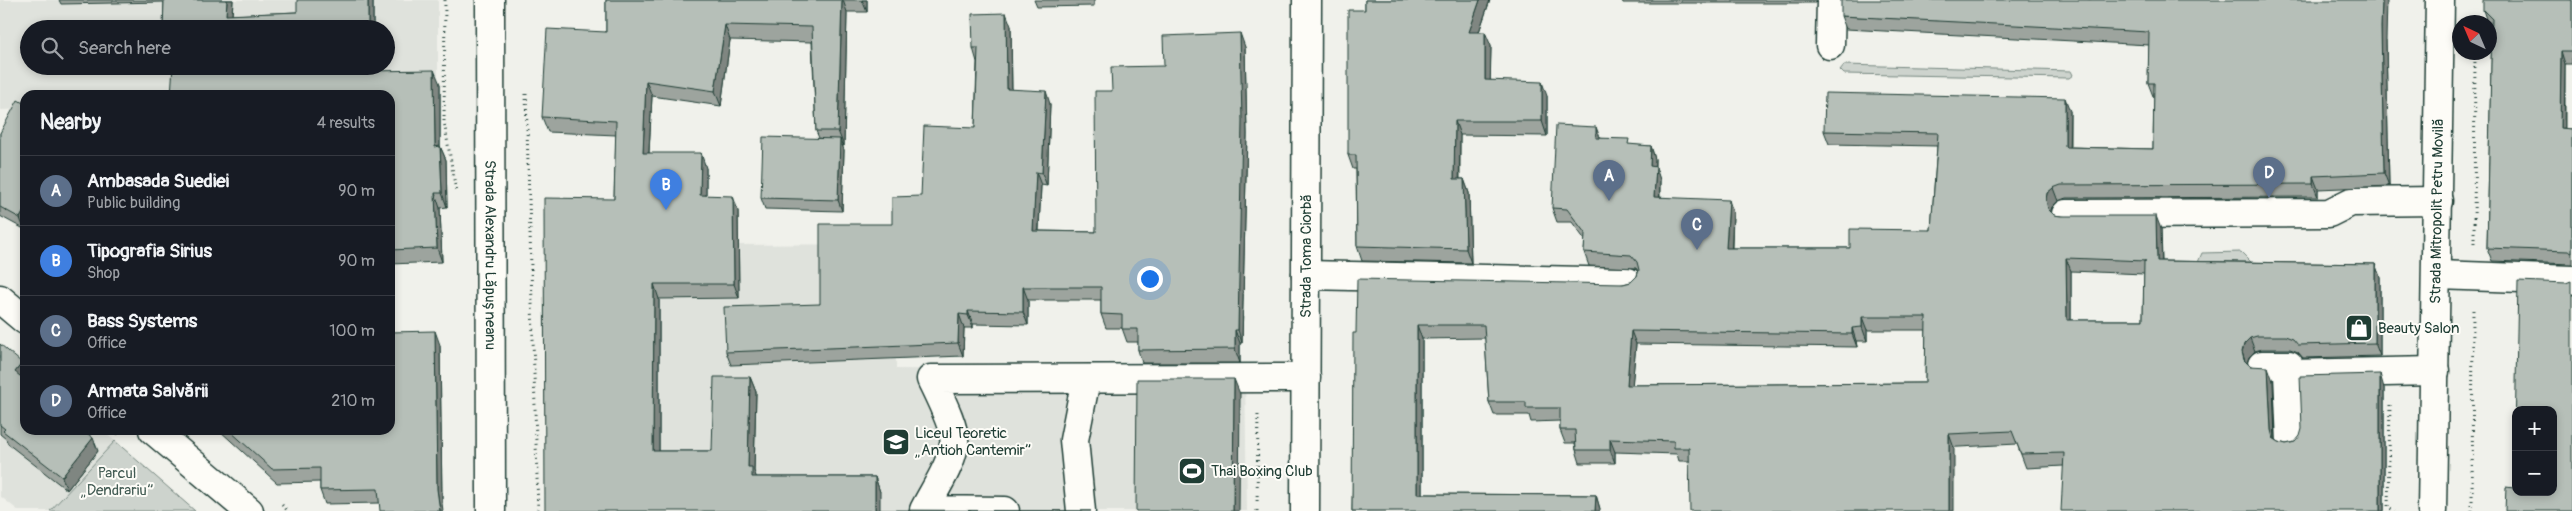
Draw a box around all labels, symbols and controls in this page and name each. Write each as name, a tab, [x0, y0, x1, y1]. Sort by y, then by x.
north arrow	[2452, 15, 2497, 60]
search box	[20, 20, 395, 75]
icon: search	[38, 34, 66, 62]
text: Search here	[78, 36, 171, 60]
text: Nearby	[40, 109, 101, 136]
text: 4 results	[317, 113, 375, 133]
street label: Strada Mitropolit Petru Movilă	[2426, 118, 2448, 304]
pin: D	[2253, 157, 2285, 198]
street label: Strada Alexandru Lăpușneanu	[480, 160, 500, 350]
pin: A	[1593, 160, 1625, 201]
text: Ambasada Suediei	[87, 169, 229, 193]
pin: B	[650, 169, 682, 210]
text: A	[51, 181, 61, 201]
text: 90 m	[338, 181, 375, 201]
text: Public building	[87, 193, 180, 213]
street label: Strada Toma Ciorbă	[1297, 194, 1316, 318]
pin: C	[1681, 209, 1713, 250]
text: Tipografia Sirius	[87, 239, 212, 263]
text: B	[51, 251, 61, 271]
text: 90 m	[338, 251, 375, 271]
text: Shop	[87, 263, 120, 283]
your location	[1137, 266, 1163, 292]
text: Bass Systems	[87, 309, 197, 333]
shop icon: Beauty Salon	[2344, 313, 2374, 343]
place label: Beauty Salon	[2378, 319, 2460, 338]
text: C	[51, 321, 61, 341]
text: 100 m	[329, 321, 375, 341]
text: Office	[87, 333, 127, 353]
text: Armata Salvării	[87, 379, 208, 403]
text: D	[51, 391, 61, 411]
text: 210 m	[331, 391, 375, 411]
text: Office	[87, 403, 127, 423]
map controls	[2512, 406, 2557, 496]
button: +	[2512, 406, 2557, 451]
place label: Liceul Teoretic „Antioh Cantemir”	[915, 424, 1031, 460]
school or university icon: Liceul Teoretic „Antioh Cantemir”	[881, 427, 911, 457]
button: −	[2512, 451, 2557, 496]
sports icon: Thai Boxing Club	[1177, 456, 1207, 486]
place label: Thai Boxing Club	[1211, 462, 1313, 481]
park label: Parcul „Dendrariu”	[81, 464, 153, 500]

